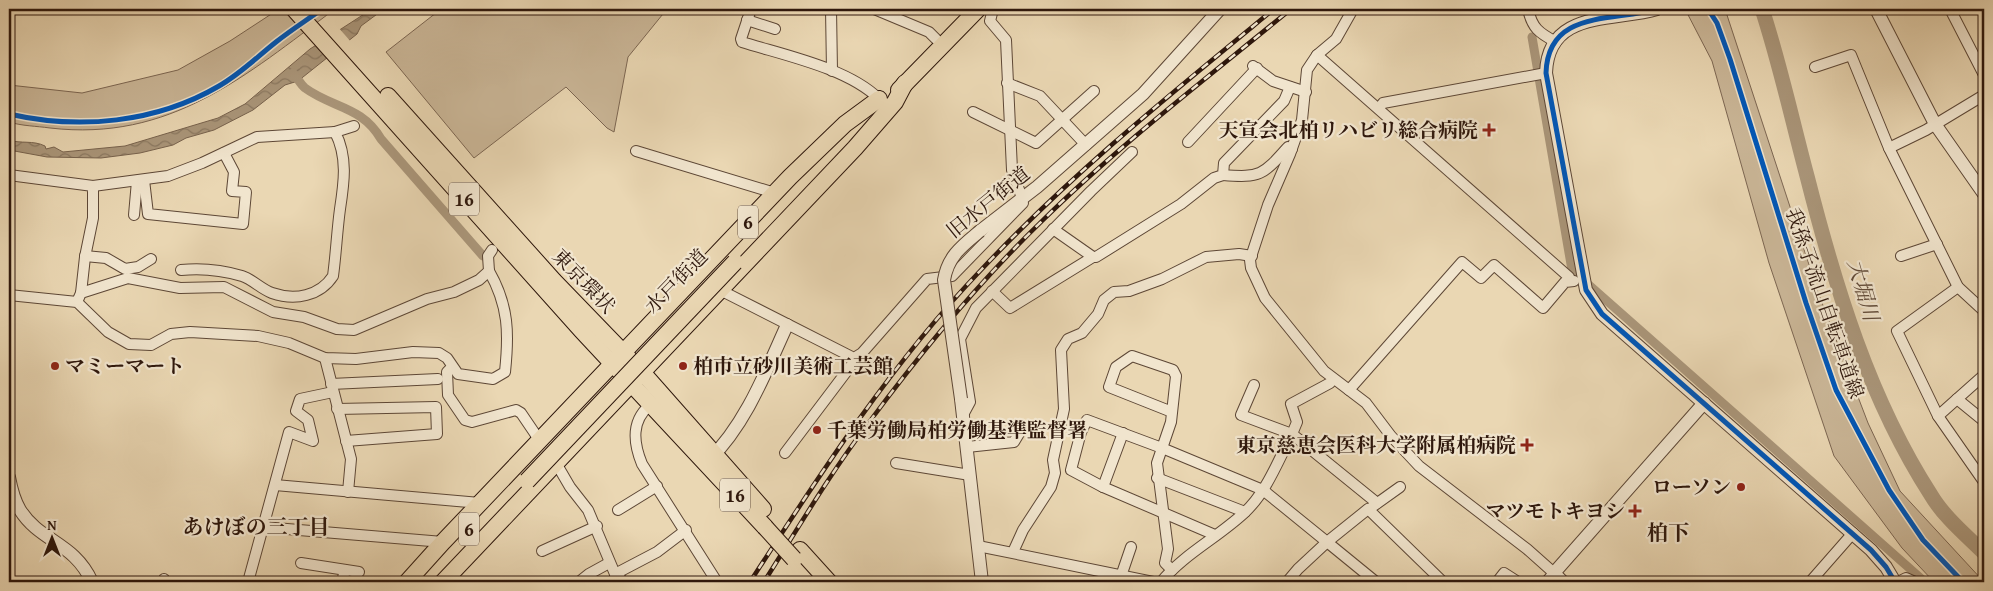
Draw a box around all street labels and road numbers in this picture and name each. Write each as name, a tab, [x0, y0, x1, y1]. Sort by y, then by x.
street label: 旧水戸街道	[940, 159, 1036, 244]
road number: 16	[449, 182, 479, 215]
street label: 我孫子流山自転車道線	[1779, 204, 1872, 402]
road number: 6	[738, 206, 758, 238]
street label: 東京環状	[546, 242, 623, 319]
street label: 水戸街道	[637, 242, 714, 319]
road number: 16	[720, 478, 750, 512]
road number: 6	[459, 512, 479, 546]

